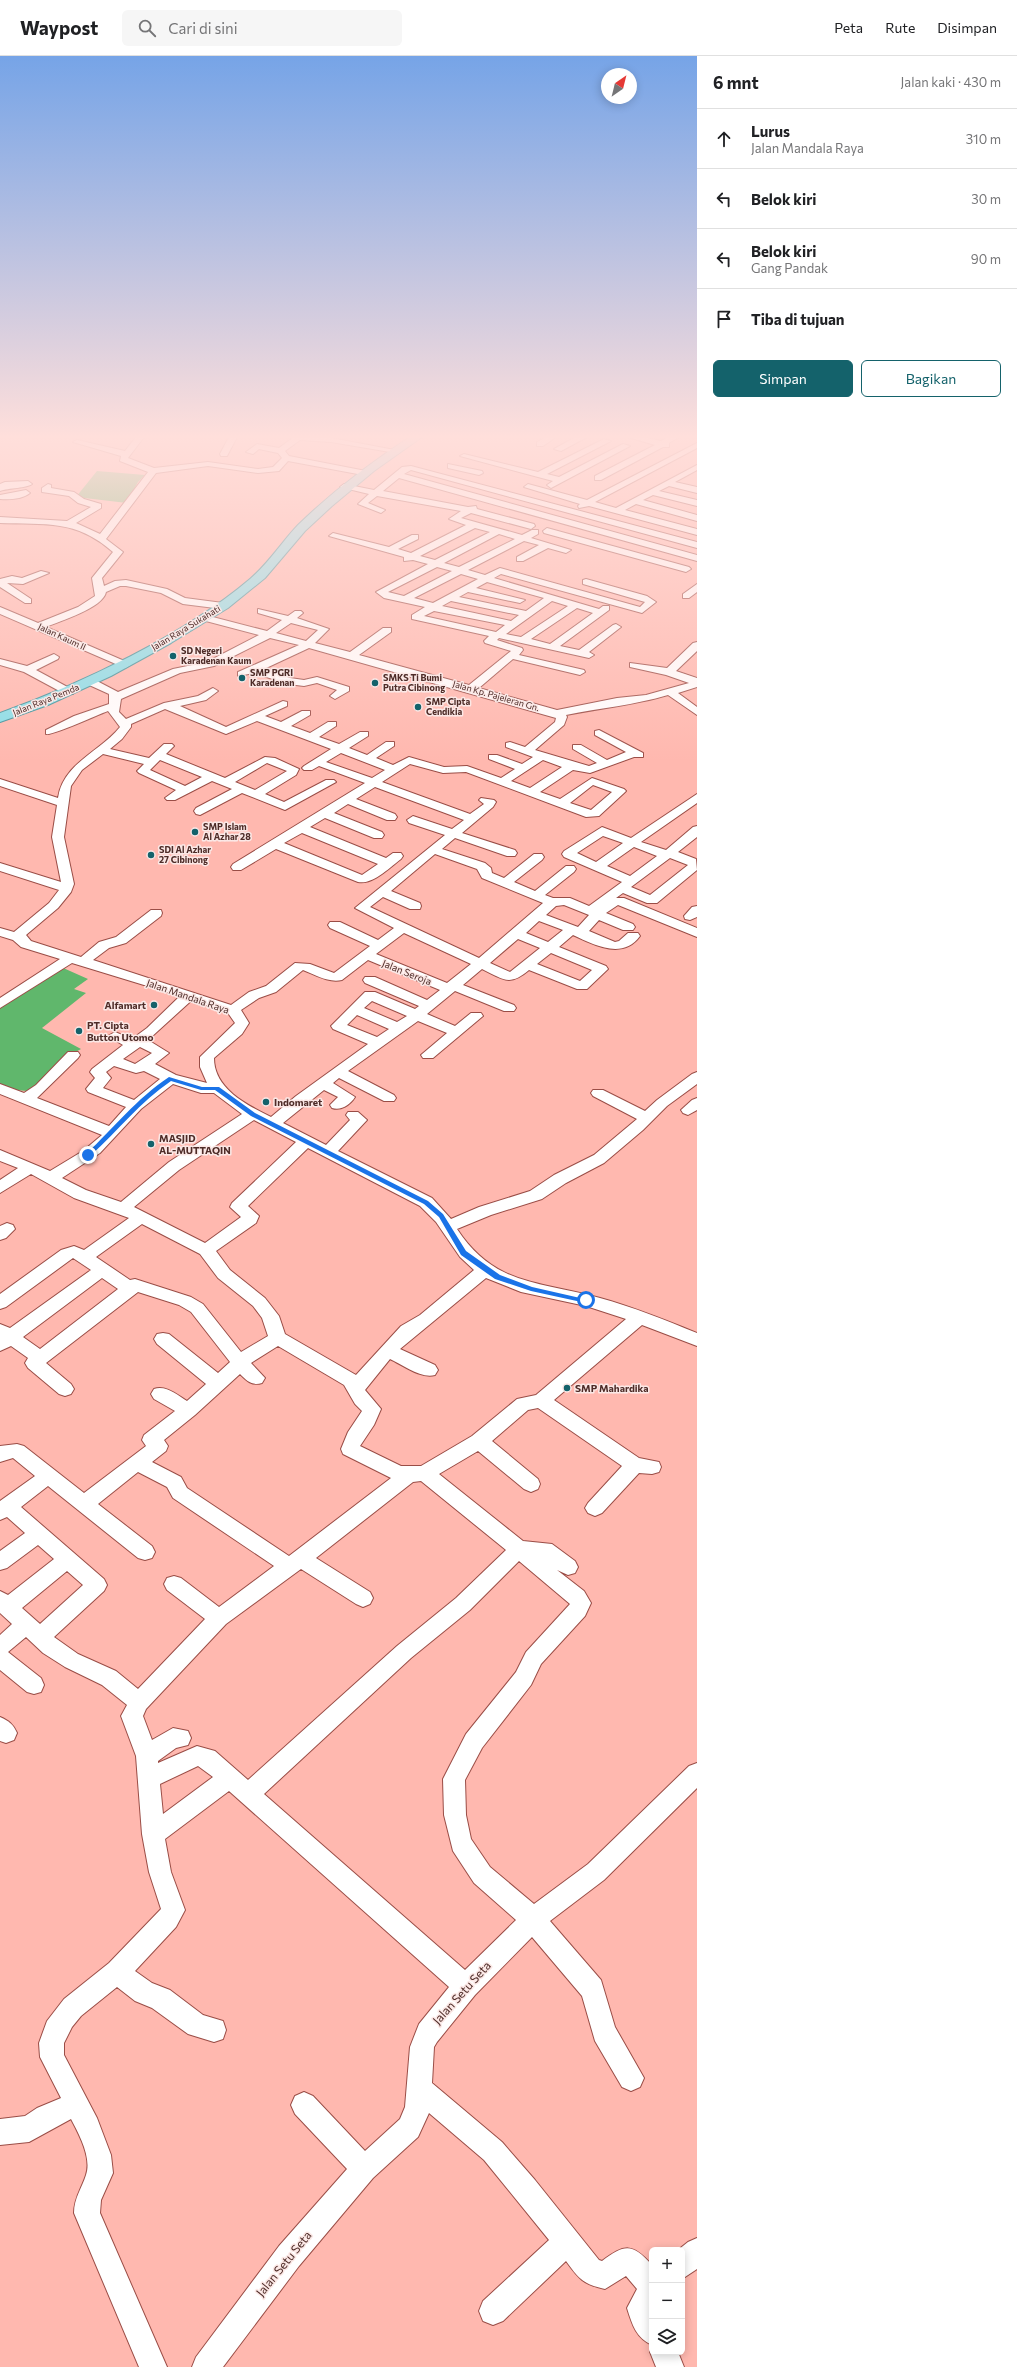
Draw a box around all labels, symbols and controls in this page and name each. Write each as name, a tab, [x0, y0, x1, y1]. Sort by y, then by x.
search box	[122, 10, 402, 46]
text: Waypost	[20, 16, 98, 39]
icon: search	[136, 17, 158, 39]
text: Cari di sini	[168, 19, 238, 37]
text: Peta	[834, 19, 863, 36]
text: Rute	[885, 19, 915, 36]
text: Disimpan	[937, 19, 997, 36]
north arrow	[601, 68, 637, 104]
text: 6 mnt	[713, 72, 759, 93]
text: Jalan kaki · 430 m	[901, 74, 1001, 90]
text: Lurus	[751, 122, 790, 140]
icon: ahead	[713, 128, 735, 150]
text: 310 m	[966, 131, 1001, 147]
text: Jalan Mandala Raya	[751, 140, 864, 156]
icon: left	[713, 188, 735, 210]
text: Belok kiri	[751, 190, 817, 208]
text: 30 m	[971, 191, 1001, 207]
text: Belok kiri	[751, 242, 817, 260]
icon: left	[713, 248, 735, 270]
text: 90 m	[971, 251, 1001, 267]
text: Gang Pandak	[751, 260, 828, 276]
icon: arrive	[713, 308, 735, 330]
text: Tiba di tujuan	[751, 310, 845, 328]
button: Simpan	[713, 360, 853, 397]
button: Bagikan	[861, 360, 1001, 397]
street label: Jalan Raya Sukahati	[149, 603, 222, 653]
street label: Jalan Kaum II	[37, 621, 88, 652]
place label: SD Negeri Karadenan Kaum	[181, 645, 251, 666]
marker: SD Negeri Karadenan Kaum	[168, 651, 178, 661]
place label: SMP PGRI Karadenan	[250, 667, 295, 688]
place label: SMKS Ti Bumi Putra Cibinong	[383, 672, 445, 693]
marker: SMP PGRI Karadenan	[237, 673, 247, 683]
marker: SMKS Ti Bumi Putra Cibinong	[370, 678, 380, 688]
street label: Jalan Kp. Pajeleran Gn.	[452, 678, 541, 713]
street label: Jalan Raya Pemda	[11, 681, 81, 718]
place label: SMP Cipta Cendikia	[426, 696, 470, 717]
marker: SMP Cipta Cendikia	[413, 702, 423, 712]
place label: SMP Islam Al Azhar 28	[203, 821, 251, 842]
marker: SMP Islam Al Azhar 28	[190, 827, 200, 837]
place label: SDI Al Azhar 27 Cibinong	[159, 844, 211, 865]
marker: SDI Al Azhar 27 Cibinong	[146, 850, 156, 860]
street label: Jalan Seroja	[381, 957, 433, 987]
street label: Jalan Mandala Raya	[145, 976, 231, 1016]
place label: Alfamart	[104, 999, 146, 1011]
marker: Alfamart	[149, 1000, 159, 1010]
place label: PT. Cipta Button Utomo	[87, 1019, 154, 1043]
marker: PT. Cipta Button Utomo	[74, 1026, 84, 1036]
place label: Indomaret	[274, 1096, 322, 1108]
marker: Indomaret	[261, 1097, 271, 1107]
place label: MASJID AL-MUTTAQIN	[159, 1132, 231, 1156]
marker: MASJID AL-MUTTAQIN	[146, 1139, 156, 1149]
route end	[79, 1146, 97, 1164]
route start	[577, 1291, 595, 1309]
place label: SMP Mahardika	[575, 1382, 649, 1394]
marker: SMP Mahardika	[562, 1383, 572, 1393]
street label: Jalan Setu Seta	[429, 1958, 494, 2027]
street label: Jalan Setu Seta	[253, 2228, 315, 2299]
map controls	[649, 2247, 685, 2355]
button: +	[649, 2247, 685, 2283]
button: −	[649, 2283, 685, 2319]
button: layers	[649, 2319, 685, 2355]

